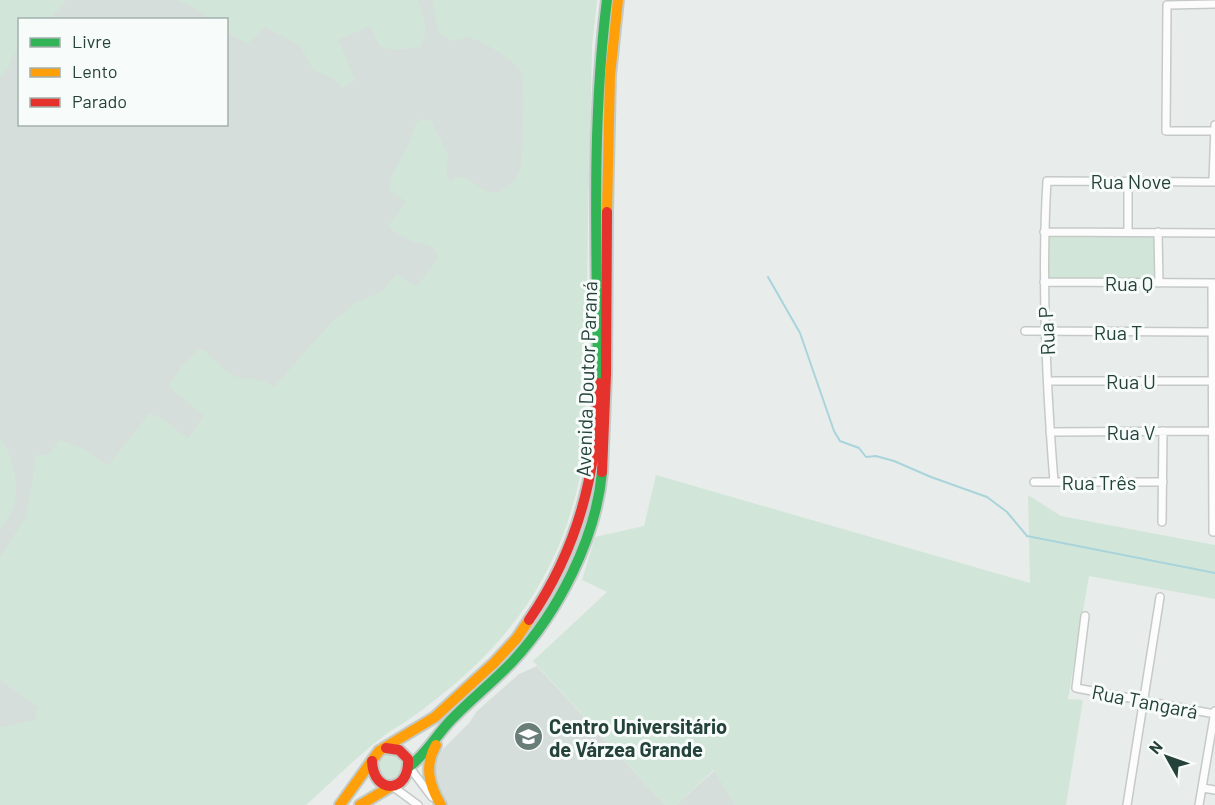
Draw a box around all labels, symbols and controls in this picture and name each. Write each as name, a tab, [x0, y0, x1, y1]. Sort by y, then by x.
legend	[18, 18, 228, 126]
text: Livre	[72, 30, 111, 52]
text: Lento	[72, 60, 118, 82]
text: Parado	[72, 90, 127, 112]
street label: Rua Nove	[1090, 169, 1172, 193]
street label: Rua Q	[1105, 271, 1153, 295]
street label: Avenida Doutor Paraná	[571, 281, 601, 477]
street label: Rua P	[1033, 306, 1059, 356]
street label: Rua T	[1094, 320, 1142, 344]
street label: Rua U	[1106, 369, 1156, 393]
street label: Rua V	[1107, 420, 1156, 444]
street label: Rua Três	[1062, 470, 1136, 494]
street label: Rua Tangará	[1090, 679, 1200, 723]
place label: Centro Universitário de Várzea Grande	[549, 714, 727, 761]
school or university icon: Centro Universitário de Várzea Grande	[512, 721, 544, 753]
north arrow	[1137, 727, 1197, 787]
text: N	[1144, 737, 1166, 757]

